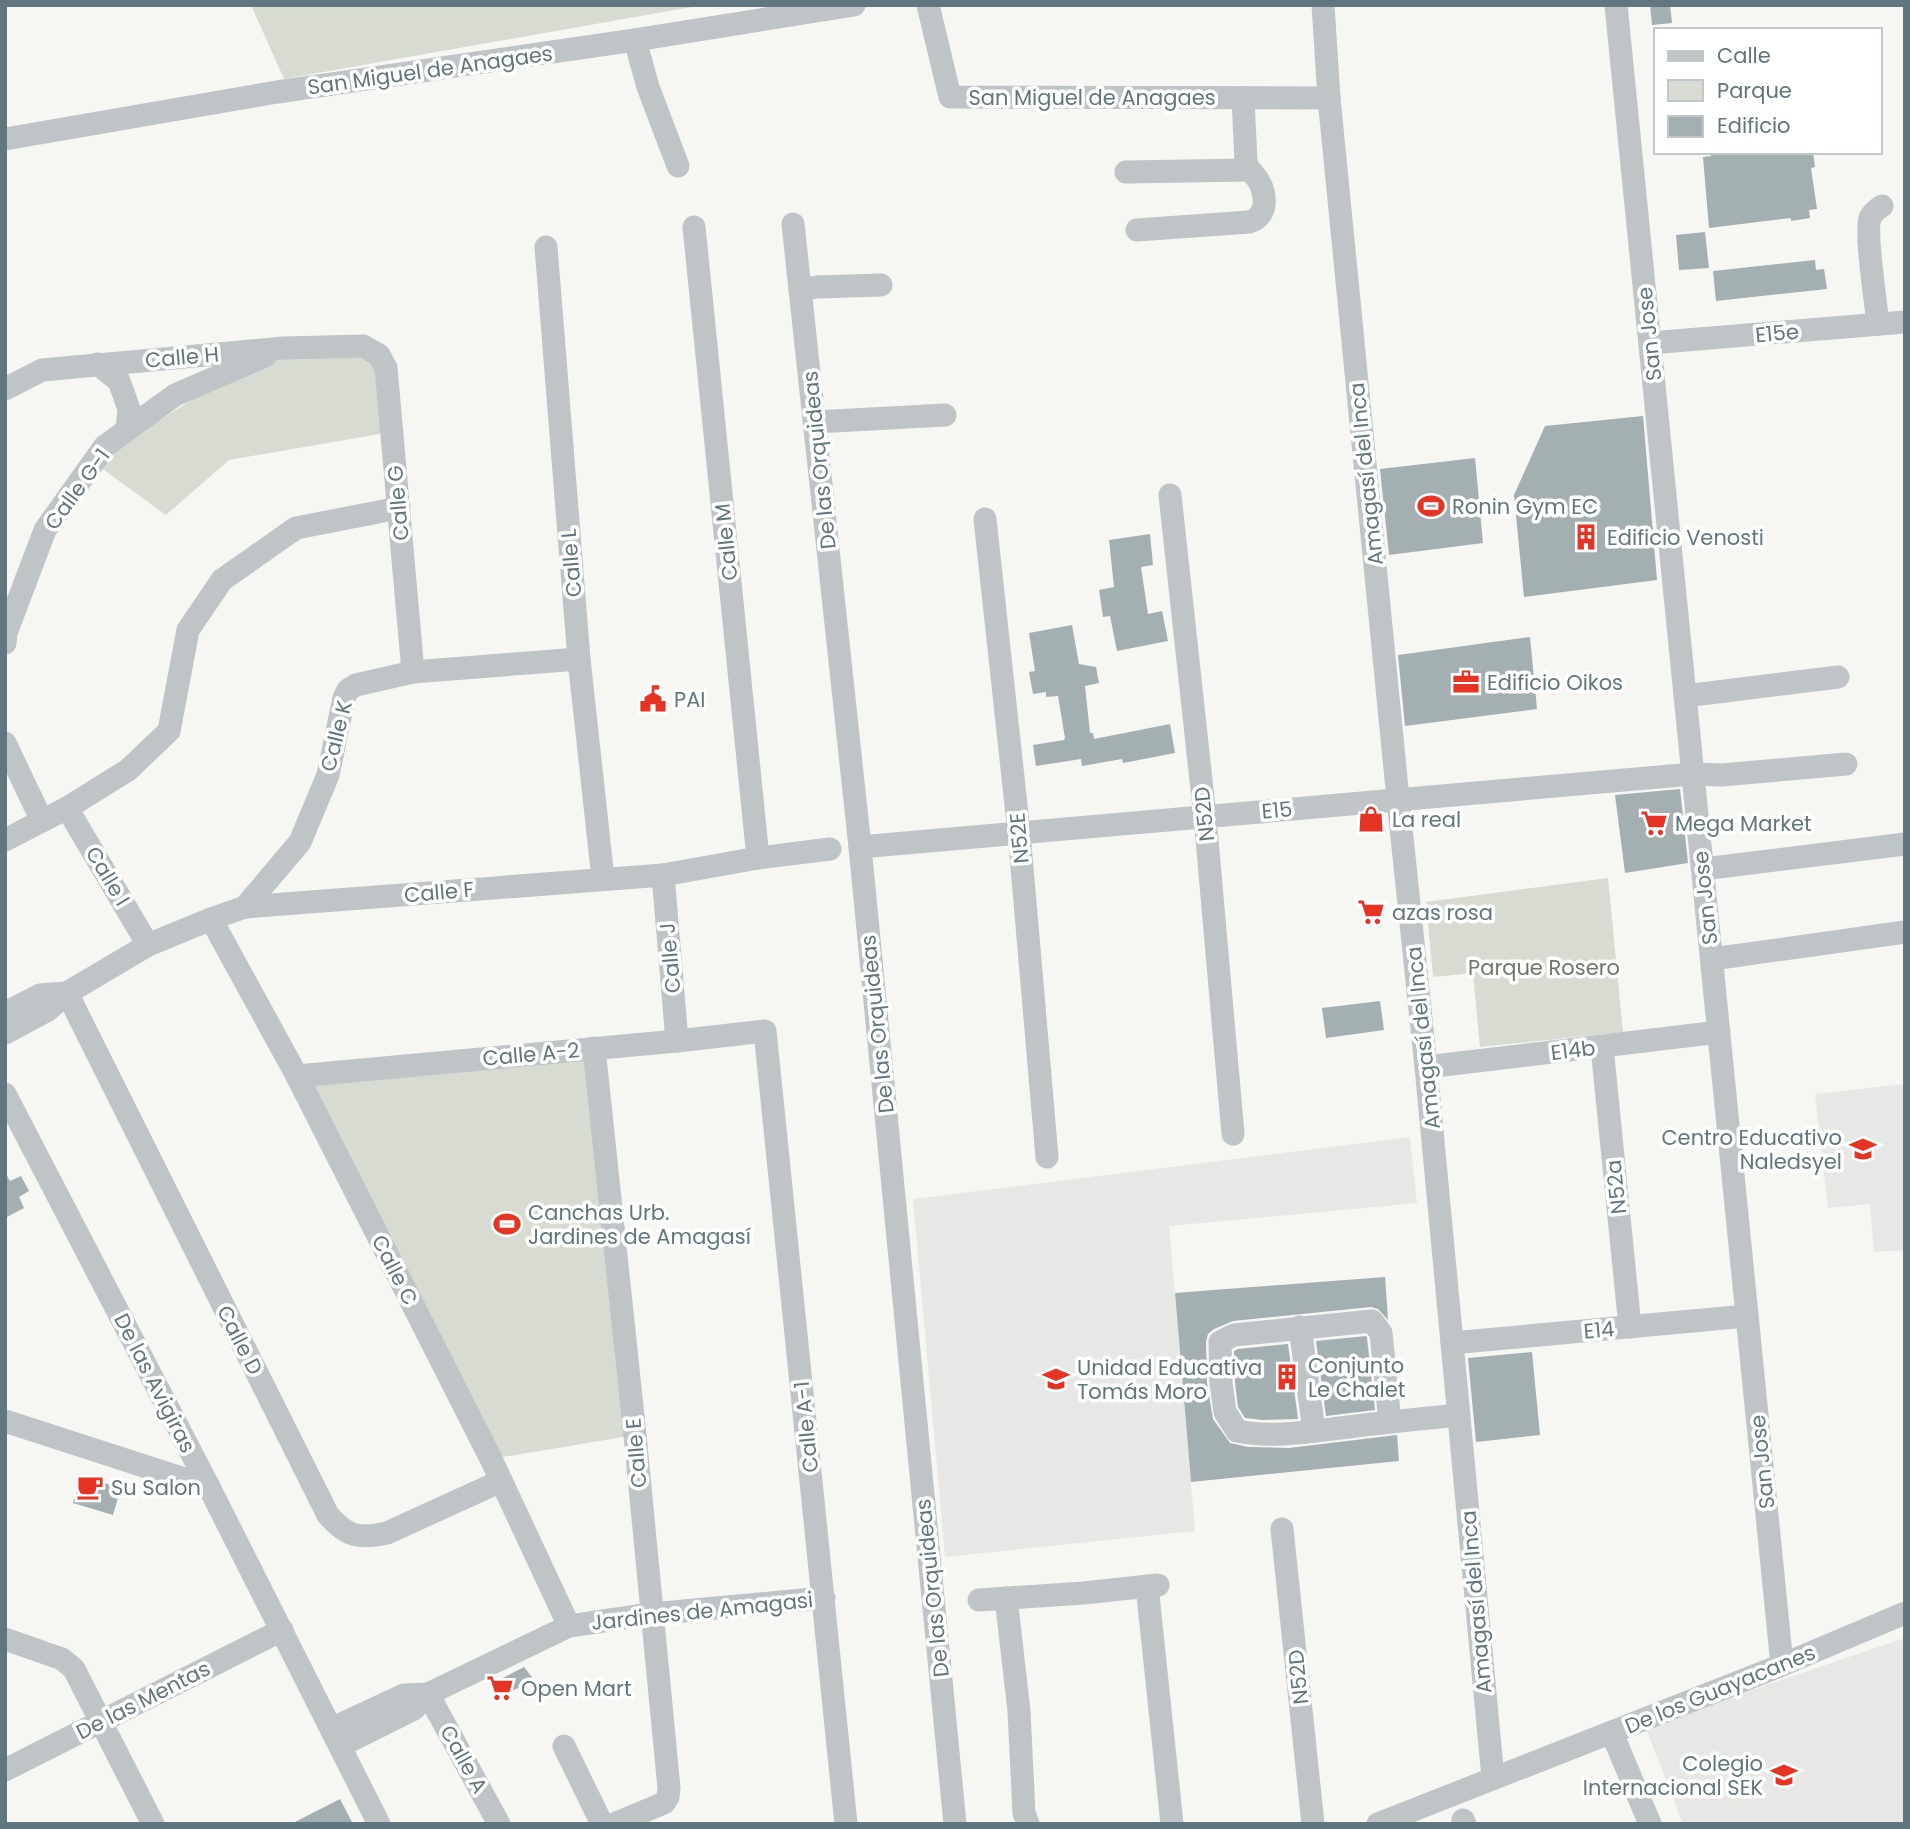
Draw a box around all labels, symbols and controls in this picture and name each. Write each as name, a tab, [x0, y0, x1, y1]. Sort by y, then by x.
legend	[1654, 28, 1882, 154]
street label: San Miguel de Anagaes	[306, 38, 554, 102]
text: Calle	[1717, 41, 1771, 70]
text: Parque	[1717, 76, 1792, 105]
street label: San Miguel de Anagaes	[968, 83, 1216, 112]
text: Edificio	[1717, 111, 1791, 140]
street label: San Jose	[1630, 286, 1668, 382]
street label: E15e	[1754, 317, 1800, 349]
street label: Calle H	[144, 339, 220, 375]
street label: De las Orquideas	[795, 370, 843, 550]
street label: Amagasí del Inca	[1342, 381, 1390, 567]
street label: Calle G-1	[38, 442, 116, 536]
street label: Calle G	[380, 464, 416, 542]
sports icon: Ronin Gym EC	[1416, 491, 1446, 521]
place label: Ronin Gym EC	[1452, 492, 1598, 521]
street label: Calle M	[708, 502, 744, 582]
building icon: Edificio Venosti	[1571, 522, 1601, 552]
place label: Edificio Venosti	[1607, 523, 1764, 552]
street label: Calle L	[554, 528, 588, 598]
office icon: Edificio Oikos	[1451, 667, 1481, 697]
place label: Edificio Oikos	[1487, 668, 1623, 697]
public building icon: PAI	[638, 684, 668, 714]
place label: PAI	[674, 685, 705, 714]
street label: Calle K	[313, 697, 359, 774]
street label: N52D	[1187, 785, 1221, 843]
street label: E15	[1260, 794, 1294, 826]
shop icon: La real	[1356, 804, 1386, 834]
place label: La real	[1392, 805, 1461, 834]
supermarket icon: Mega Market	[1639, 808, 1669, 838]
place label: Mega Market	[1675, 809, 1812, 838]
street label: N52E	[1002, 811, 1036, 865]
street label: Calle I	[79, 841, 137, 911]
street label: San Jose	[1686, 850, 1724, 946]
street label: Calle F	[403, 875, 475, 909]
supermarket icon: azas rosa	[1356, 897, 1386, 927]
place label: azas rosa	[1392, 898, 1493, 927]
street label: Calle J	[652, 922, 688, 994]
street label: De las Orquideas	[853, 934, 901, 1114]
street label: Amagasí del Inca	[1399, 945, 1447, 1131]
park label: Parque Rosero	[1468, 953, 1620, 982]
street label: E14b	[1549, 1033, 1597, 1067]
street label: Calle A-2	[481, 1035, 581, 1073]
place label: Centro Educativo Naledsyel	[1661, 1123, 1842, 1176]
school or university icon: Centro Educativo Naledsyel	[1848, 1134, 1878, 1164]
street label: N52a	[1599, 1159, 1633, 1215]
place label: Canchas Urb. Jardines de Amagasí	[528, 1198, 751, 1251]
sports icon: Canchas Urb. Jardines de Amagasí	[492, 1209, 522, 1239]
street label: Calle C	[365, 1230, 425, 1310]
street label: Calle D	[210, 1300, 270, 1380]
street label: De las Avigiras	[107, 1308, 203, 1458]
street label: E14	[1582, 1314, 1616, 1346]
place label: Conjunto Le Chalet	[1308, 1351, 1405, 1404]
place label: Unidad Educativa Tomás Moro	[1077, 1353, 1262, 1406]
building icon: Conjunto Le Chalet	[1272, 1362, 1302, 1392]
school or university icon: Unidad Educativa Tomás Moro	[1041, 1364, 1071, 1394]
street label: Calle A-1	[787, 1380, 825, 1474]
street label: San Jose	[1743, 1414, 1781, 1510]
street label: Calle E	[618, 1417, 654, 1489]
cafe icon: Su Salon	[75, 1472, 105, 1502]
place label: Su Salon	[111, 1473, 201, 1502]
street label: De las Orquideas	[908, 1498, 956, 1678]
street label: Amagasí del Inca	[1454, 1509, 1498, 1695]
street label: Jardines de Amagasi	[590, 1585, 814, 1637]
street label: De los Guayacanes	[1620, 1638, 1820, 1740]
street label: N52D	[1281, 1648, 1315, 1706]
street label: De las Mentas	[71, 1654, 215, 1746]
supermarket icon: Open Mart	[485, 1673, 515, 1703]
place label: Open Mart	[521, 1674, 632, 1703]
street label: Calle A	[433, 1720, 495, 1798]
place label: Colegio Internacional SEK	[1583, 1749, 1763, 1802]
school or university icon: Colegio Internacional SEK	[1769, 1760, 1799, 1790]

